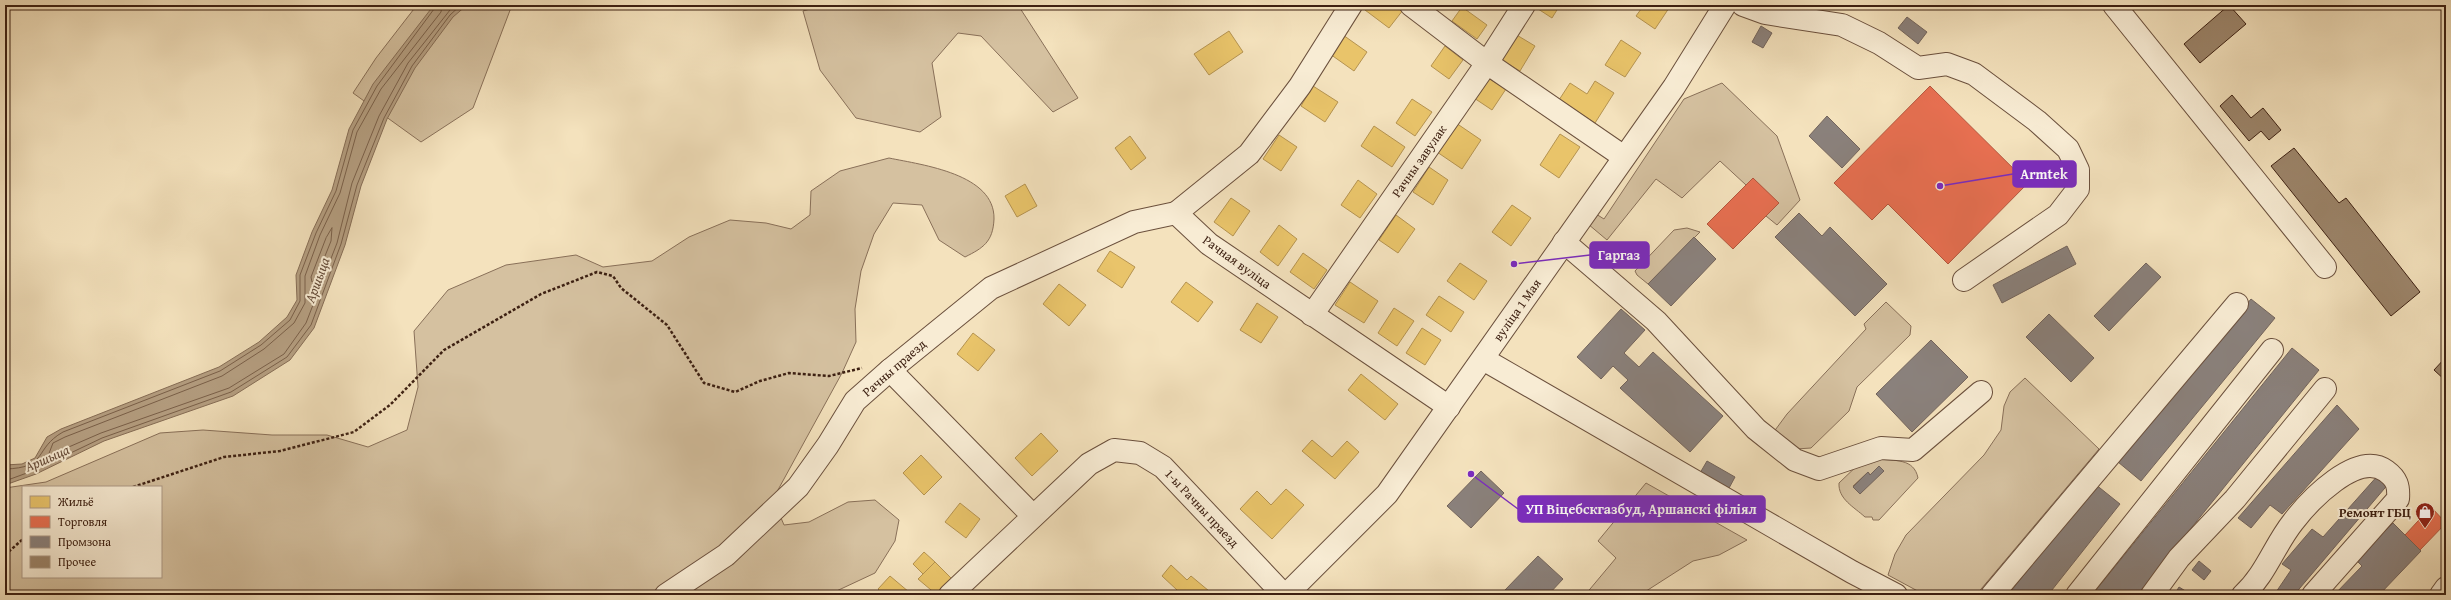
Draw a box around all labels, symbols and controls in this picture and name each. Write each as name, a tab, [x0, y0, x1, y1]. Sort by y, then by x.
street label: Рачны завулак	[1387, 121, 1451, 201]
callout: Armtek	[2013, 161, 2076, 187]
text: Armtek	[2020, 164, 2069, 184]
street label: Рачная вуліца	[1199, 231, 1276, 294]
callout: Гаргаз	[1590, 242, 1649, 268]
text: Гаргаз	[1598, 245, 1641, 265]
water label: Аршыца	[299, 254, 335, 306]
street label: вуліца 1 Мая	[1488, 275, 1546, 345]
street label: Рачны праезд	[858, 335, 930, 401]
water label: Аршыца	[21, 439, 73, 477]
street label: 1-ы Рачны праезд	[1160, 464, 1244, 552]
legend	[22, 486, 162, 578]
text: Жильё	[57, 493, 94, 510]
callout: УП Віцебскгазбуд, Аршанскі філіял	[1518, 496, 1765, 522]
text: УП Віцебскгазбуд, Аршанскі філіял	[1525, 499, 1757, 519]
shop icon: Ремонт ГБЦ	[2414, 501, 2436, 529]
place label: Ремонт ГБЦ	[2339, 503, 2411, 522]
text: Торговля	[58, 513, 107, 530]
text: Промзона	[58, 533, 111, 550]
text: Прочее	[58, 553, 96, 570]

